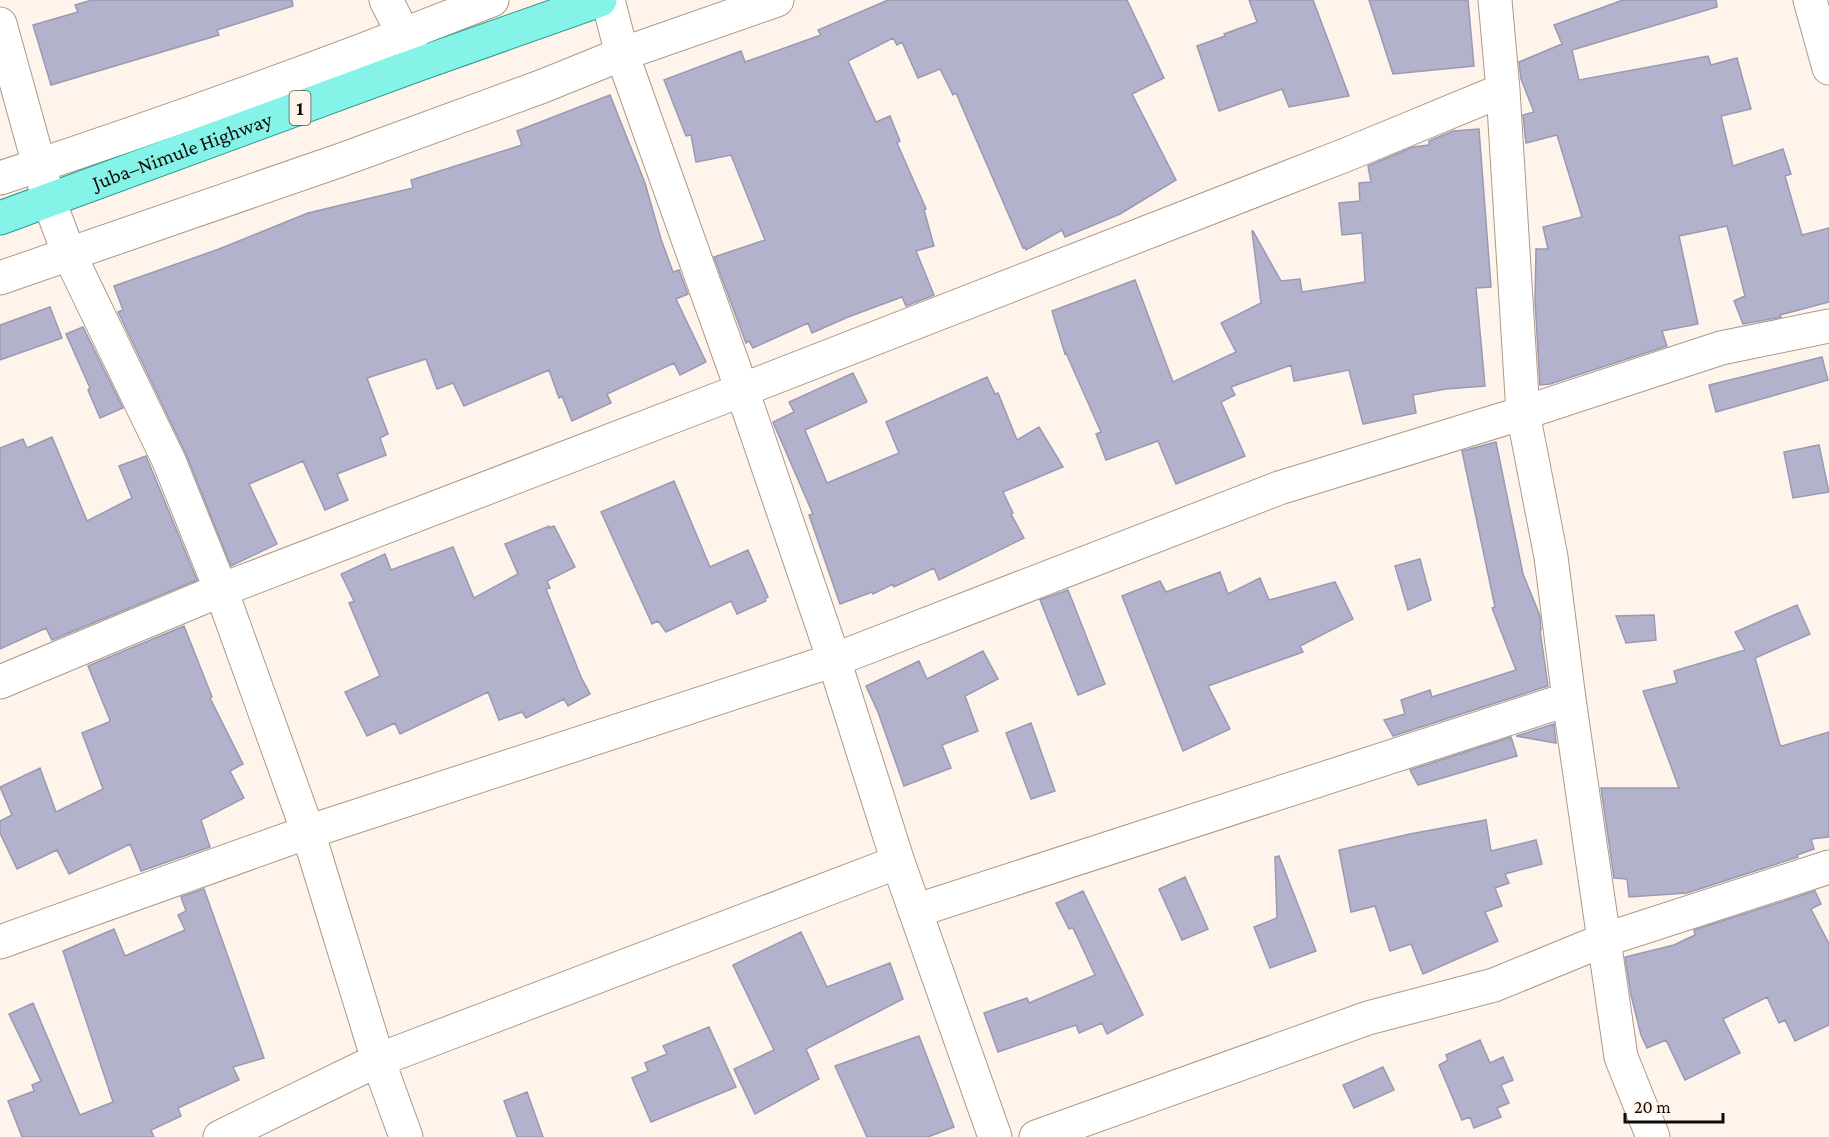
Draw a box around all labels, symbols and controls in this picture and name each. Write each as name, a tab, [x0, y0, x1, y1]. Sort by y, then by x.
road number: 1	[290, 91, 310, 125]
street label: Juba–Nimule Highway	[87, 107, 276, 196]
scale bar	[1625, 1086, 1722, 1124]
text: 20 m	[1634, 1097, 1671, 1117]

